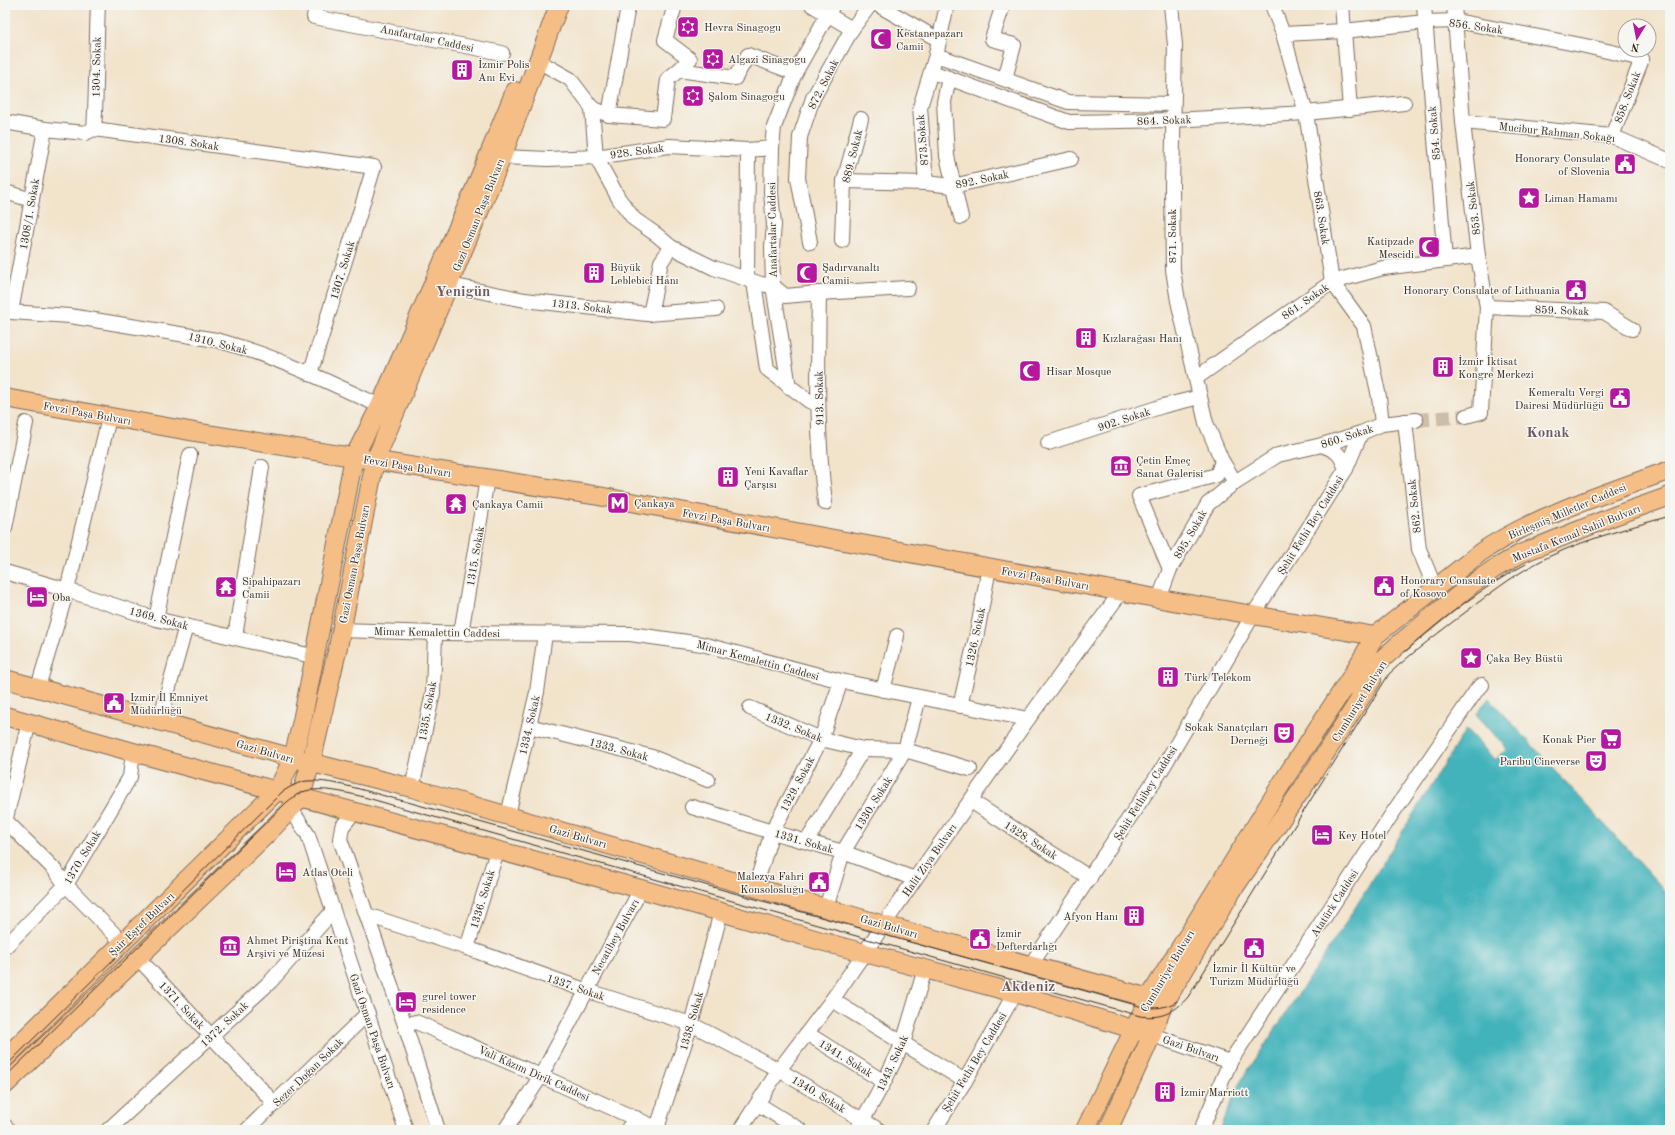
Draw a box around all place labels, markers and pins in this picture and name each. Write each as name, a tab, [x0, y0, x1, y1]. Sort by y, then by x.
synagogue icon: Hevra Sinagogu	[675, 14, 701, 40]
place label: Hevra Sinagogu	[704, 23, 781, 34]
mosque icon: Kestanepazarı Camii	[868, 26, 894, 52]
place label: Kestanepazarı Camii	[896, 29, 963, 53]
synagogue icon: Algazi Sinagogu	[700, 46, 726, 72]
place label: Algazi Sinagogu	[728, 55, 806, 66]
building icon: İzmir Polis Anı Evi	[449, 57, 475, 83]
place label: İzmir Polis Anı Evi	[478, 58, 530, 84]
synagogue icon: Şalom Sinagogu	[680, 83, 706, 109]
place label: Şalom Sinagogu	[708, 92, 785, 103]
public building icon: Honorary Consulate of Slovenia	[1612, 151, 1638, 177]
place label: Honorary Consulate of Slovenia	[1514, 154, 1611, 178]
place icon: Liman Hamamı	[1516, 185, 1542, 211]
place label: Liman Hamamı	[1544, 194, 1618, 205]
mosque icon: Katipzade Mescidi	[1416, 234, 1442, 260]
place label: Katipzade Mescidi	[1367, 237, 1414, 261]
building icon: Büyük Leblebici Hanı	[581, 260, 607, 286]
mosque icon: Şadırvanaltı Camii	[794, 260, 820, 286]
place label: Büyük Leblebici Hanı	[610, 263, 679, 287]
place label: Şadırvanaltı Camii	[822, 263, 880, 287]
public building icon: Honorary Consulate of Lithuania	[1563, 277, 1589, 303]
place label: Honorary Consulate of Lithuania	[1403, 286, 1561, 297]
building icon: Kızlarağası Hanı	[1073, 325, 1099, 351]
place label: Kızlarağası Hanı	[1102, 334, 1182, 345]
building icon: İzmir İktisat Kongre Merkezi	[1430, 354, 1456, 380]
place label: İzmir İktisat Kongre Merkezi	[1458, 355, 1534, 381]
mosque icon: Hisar Mosque	[1017, 358, 1043, 384]
place label: Hisar Mosque	[1046, 367, 1111, 378]
public building icon: Kemeraltı Vergi Dairesi Müdürlüğü	[1607, 385, 1633, 411]
place label: Kemeraltı Vergi Dairesi Müdürlüğü	[1515, 388, 1604, 412]
museum icon: Çetin Emeç Sanat Galerisi	[1108, 453, 1134, 479]
place label: Çetin Emeç Sanat Galerisi	[1136, 456, 1203, 480]
building icon: Yeni Kavaflar Çarşısı	[715, 464, 741, 490]
place label: Yeni Kavaflar Çarşısı	[744, 467, 809, 491]
metro station icon: Çankaya	[605, 490, 631, 516]
temple icon: Çankaya Camii	[443, 491, 469, 517]
place label: Çankaya	[634, 499, 675, 510]
place label: Çankaya Camii	[472, 500, 543, 511]
public building icon: Honorary Consulate of Kosovo	[1371, 573, 1397, 599]
temple icon: Sipahipazarı Camii	[213, 574, 239, 600]
place label: Honorary Consulate of Kosovo	[1400, 576, 1496, 600]
place label: Sipahipazarı Camii	[242, 577, 301, 601]
hotel icon: Oba	[24, 584, 50, 610]
place label: Oba	[52, 593, 71, 604]
place icon: Çaka Bey Büstü	[1458, 645, 1484, 671]
place label: Çaka Bey Büstü	[1486, 654, 1563, 665]
building icon: Türk Telekom	[1155, 664, 1181, 690]
place label: Türk Telekom	[1184, 673, 1251, 684]
public building icon: Izmir İl Emniyet Müdürlüğü	[101, 690, 127, 716]
place label: Izmir İl Emniyet Müdürlüğü	[130, 691, 208, 717]
theatre icon: Sokak Sanatçıları Derneği	[1271, 720, 1297, 746]
place label: Sokak Sanatçıları Derneği	[1185, 723, 1268, 747]
supermarket icon: Konak Pier	[1598, 726, 1624, 752]
place label: Konak Pier	[1542, 735, 1596, 746]
theatre icon: Paribu Cineverse	[1583, 748, 1609, 774]
place label: Paribu Cineverse	[1499, 757, 1580, 768]
hotel icon: Key Hotel	[1309, 822, 1335, 848]
place label: Key Hotel	[1338, 831, 1386, 842]
hotel icon: Atlas Oteli	[273, 859, 299, 885]
place label: Atlas Oteli	[302, 868, 353, 879]
public building icon: Malezya Fahri Konsolosluğu	[806, 869, 832, 895]
place label: Malezya Fahri Konsolosluğu	[737, 872, 804, 896]
building icon: Afyon Hanı	[1121, 903, 1147, 929]
place label: Afyon Hanı	[1063, 912, 1118, 923]
public building icon: İzmir Defterdarlığı	[967, 926, 993, 952]
place label: İzmir Defterdarlığı	[996, 927, 1057, 953]
museum icon: Ahmet Piriştina Kent Arşivi ve Müzesi	[217, 933, 243, 959]
public building icon: İzmir İl Kültür ve Turizm Müdürlüğü	[1241, 935, 1267, 961]
place label: Ahmet Piriştina Kent Arşivi ve Müzesi	[246, 936, 348, 960]
place label: İzmir İl Kültür ve Turizm Müdürlüğü	[1209, 962, 1299, 988]
hotel icon: gurel tower residence	[393, 989, 419, 1015]
place label: gurel tower residence	[422, 992, 477, 1016]
building icon: İzmir Marriott	[1152, 1079, 1178, 1105]
place label: İzmir Marriott	[1180, 1086, 1248, 1099]

